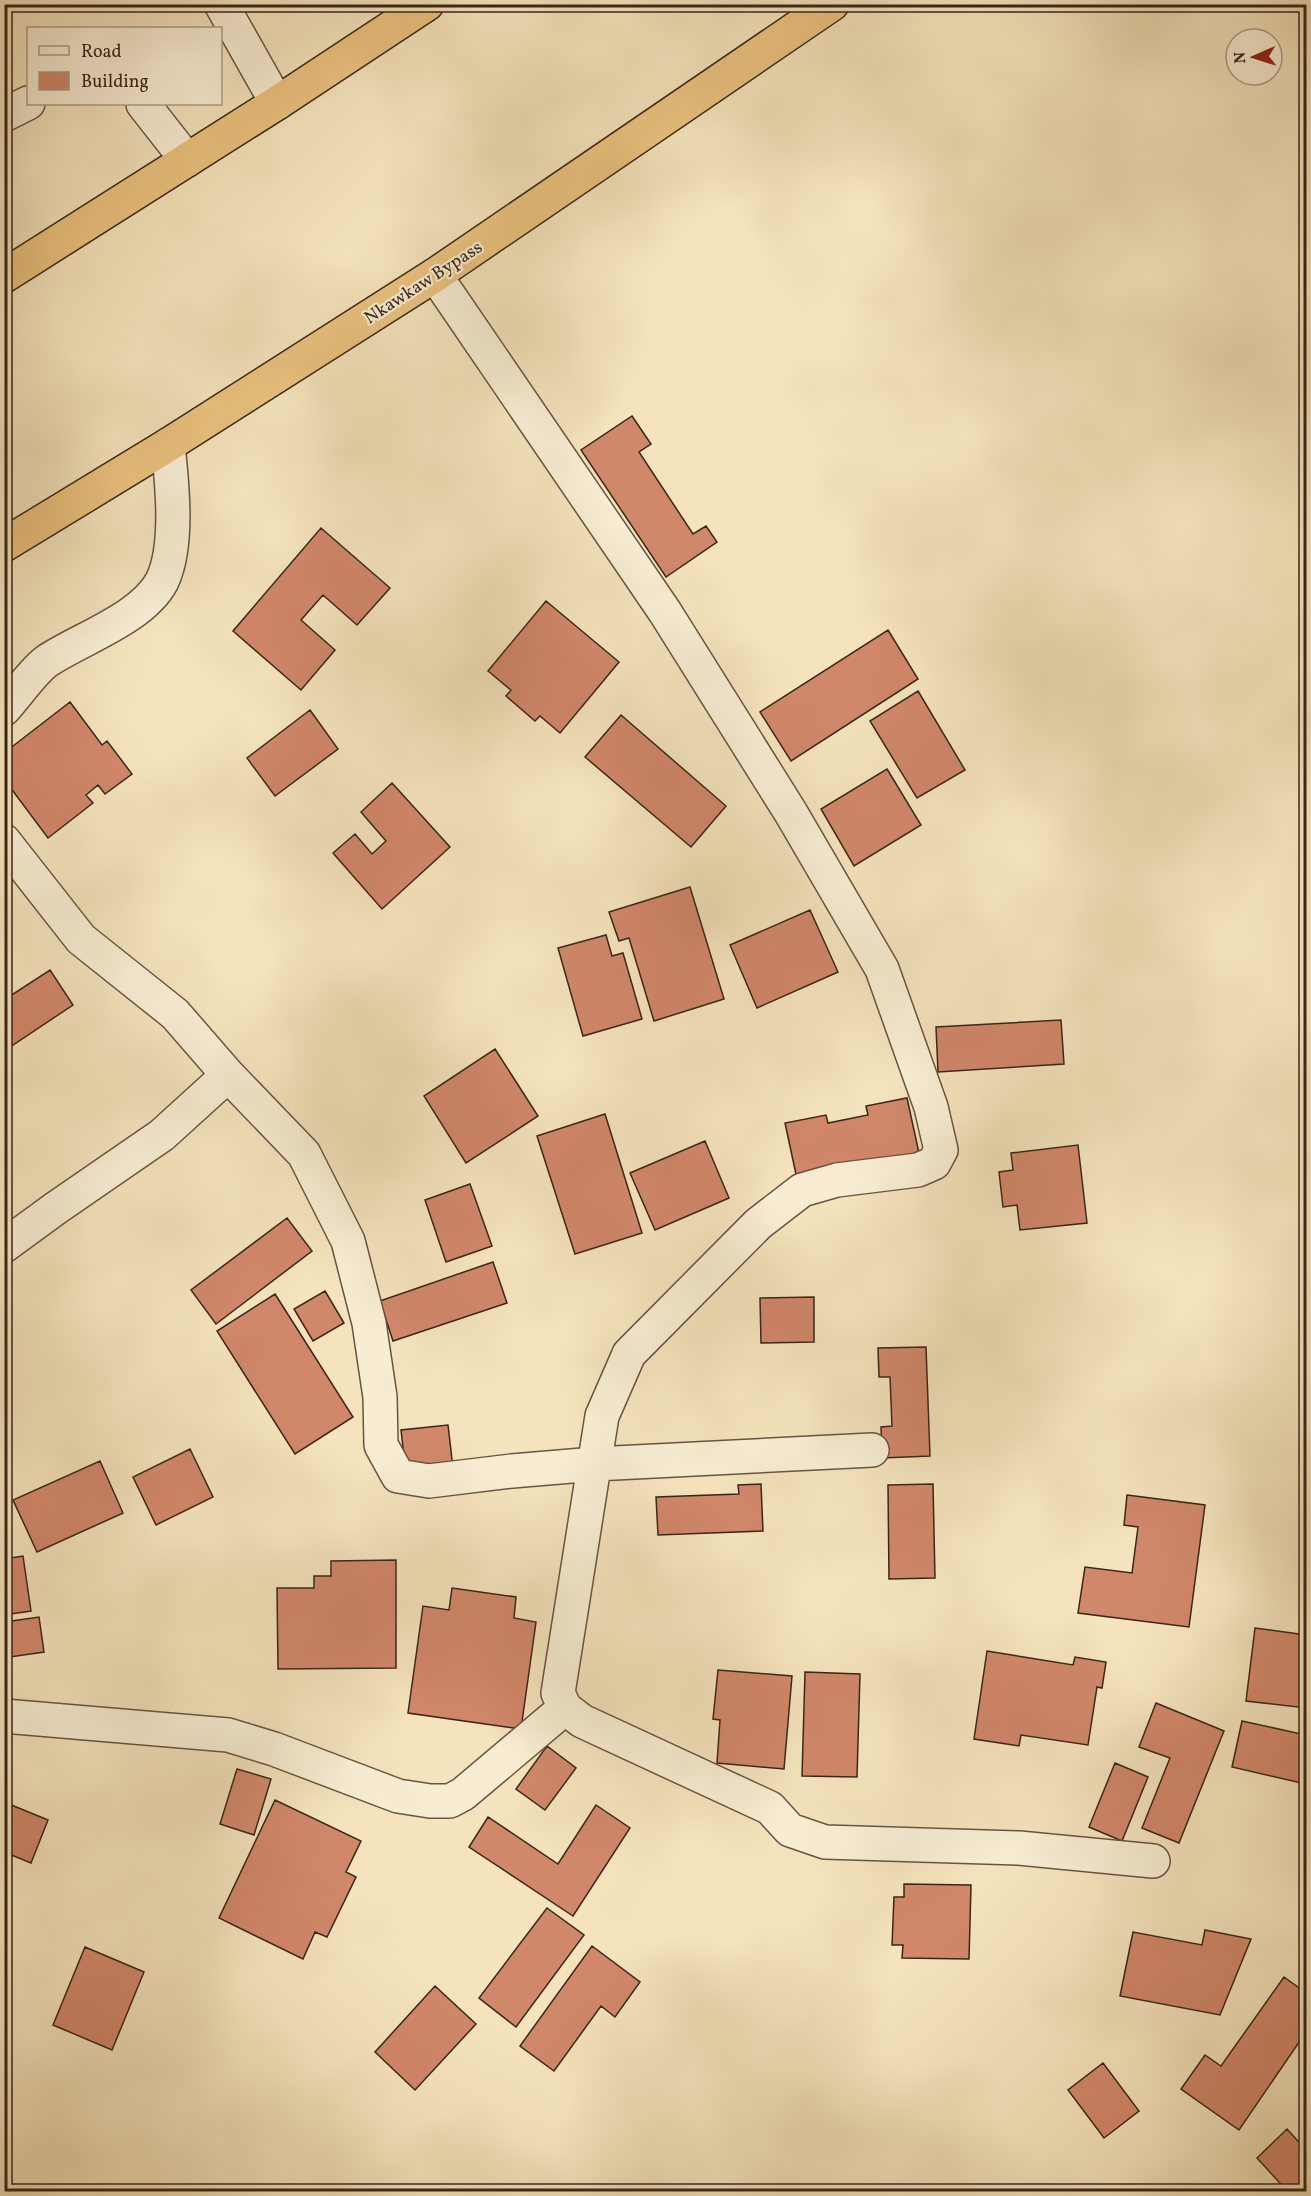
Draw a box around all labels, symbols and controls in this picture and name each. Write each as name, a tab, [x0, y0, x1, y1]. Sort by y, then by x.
legend	[27, 27, 222, 105]
north arrow	[1224, 27, 1284, 87]
text: Road	[81, 40, 122, 65]
text: N	[1230, 51, 1252, 64]
text: Building	[81, 70, 149, 95]
street label: Nkawkaw Bypass	[360, 236, 488, 331]

